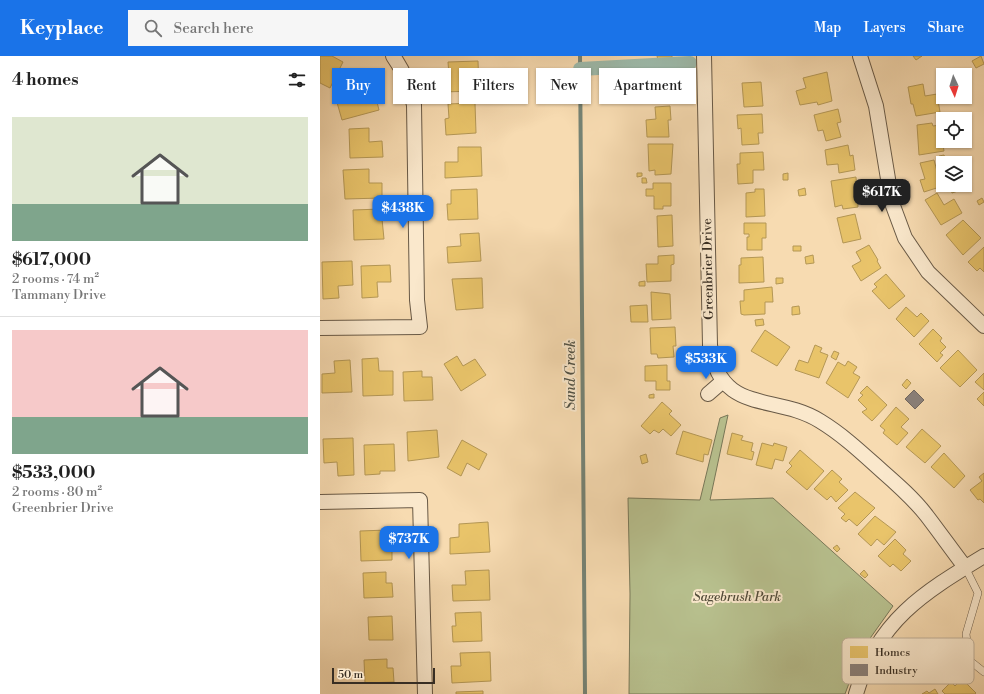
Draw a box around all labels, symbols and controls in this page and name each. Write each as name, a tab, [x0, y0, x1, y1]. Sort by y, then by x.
search box	[128, 10, 408, 46]
text: Keyplace	[20, 16, 104, 40]
icon: search	[142, 17, 164, 39]
text: Search here	[174, 19, 254, 38]
text: Map	[814, 19, 841, 37]
text: Layers	[863, 19, 906, 37]
text: Share	[928, 19, 964, 37]
chip: Buy	[332, 68, 385, 104]
chip: Rent	[393, 68, 451, 104]
chip: Filters	[459, 68, 528, 104]
chip: New	[536, 68, 591, 104]
chip: Apartment	[599, 68, 696, 104]
north arrow	[936, 68, 972, 104]
map controls	[936, 68, 972, 192]
text: 4 homes	[12, 69, 79, 91]
icon: filters	[286, 69, 308, 91]
button: locate	[936, 112, 972, 148]
icon: home	[124, 143, 196, 215]
button: layers	[936, 156, 972, 192]
pin: $617K	[854, 179, 910, 213]
text: $617K	[862, 184, 902, 200]
pin: $438K	[375, 195, 431, 229]
text: $438K	[381, 200, 425, 216]
street label: Greenbrier Drive	[699, 218, 717, 320]
text: $617,000	[12, 249, 91, 271]
text: 2 rooms · 74 m²	[12, 271, 99, 287]
text: Tammany Drive	[12, 287, 106, 303]
water label: Sand Creek	[562, 340, 580, 410]
pin: $533K	[678, 346, 734, 380]
text: $533K	[685, 351, 727, 367]
icon: home	[124, 356, 196, 428]
text: $533,000	[12, 462, 95, 484]
text: 2 rooms · 80 m²	[12, 484, 102, 500]
text: Greenbrier Drive	[12, 500, 114, 516]
pin: $737K	[381, 526, 437, 560]
text: $737K	[389, 531, 429, 547]
park label: Sagebrush Park	[693, 589, 781, 605]
legend	[842, 638, 974, 684]
text: Homes	[875, 646, 910, 660]
text: Industry	[875, 664, 918, 678]
scale bar	[332, 666, 435, 685]
text: 50 m	[338, 668, 363, 682]

